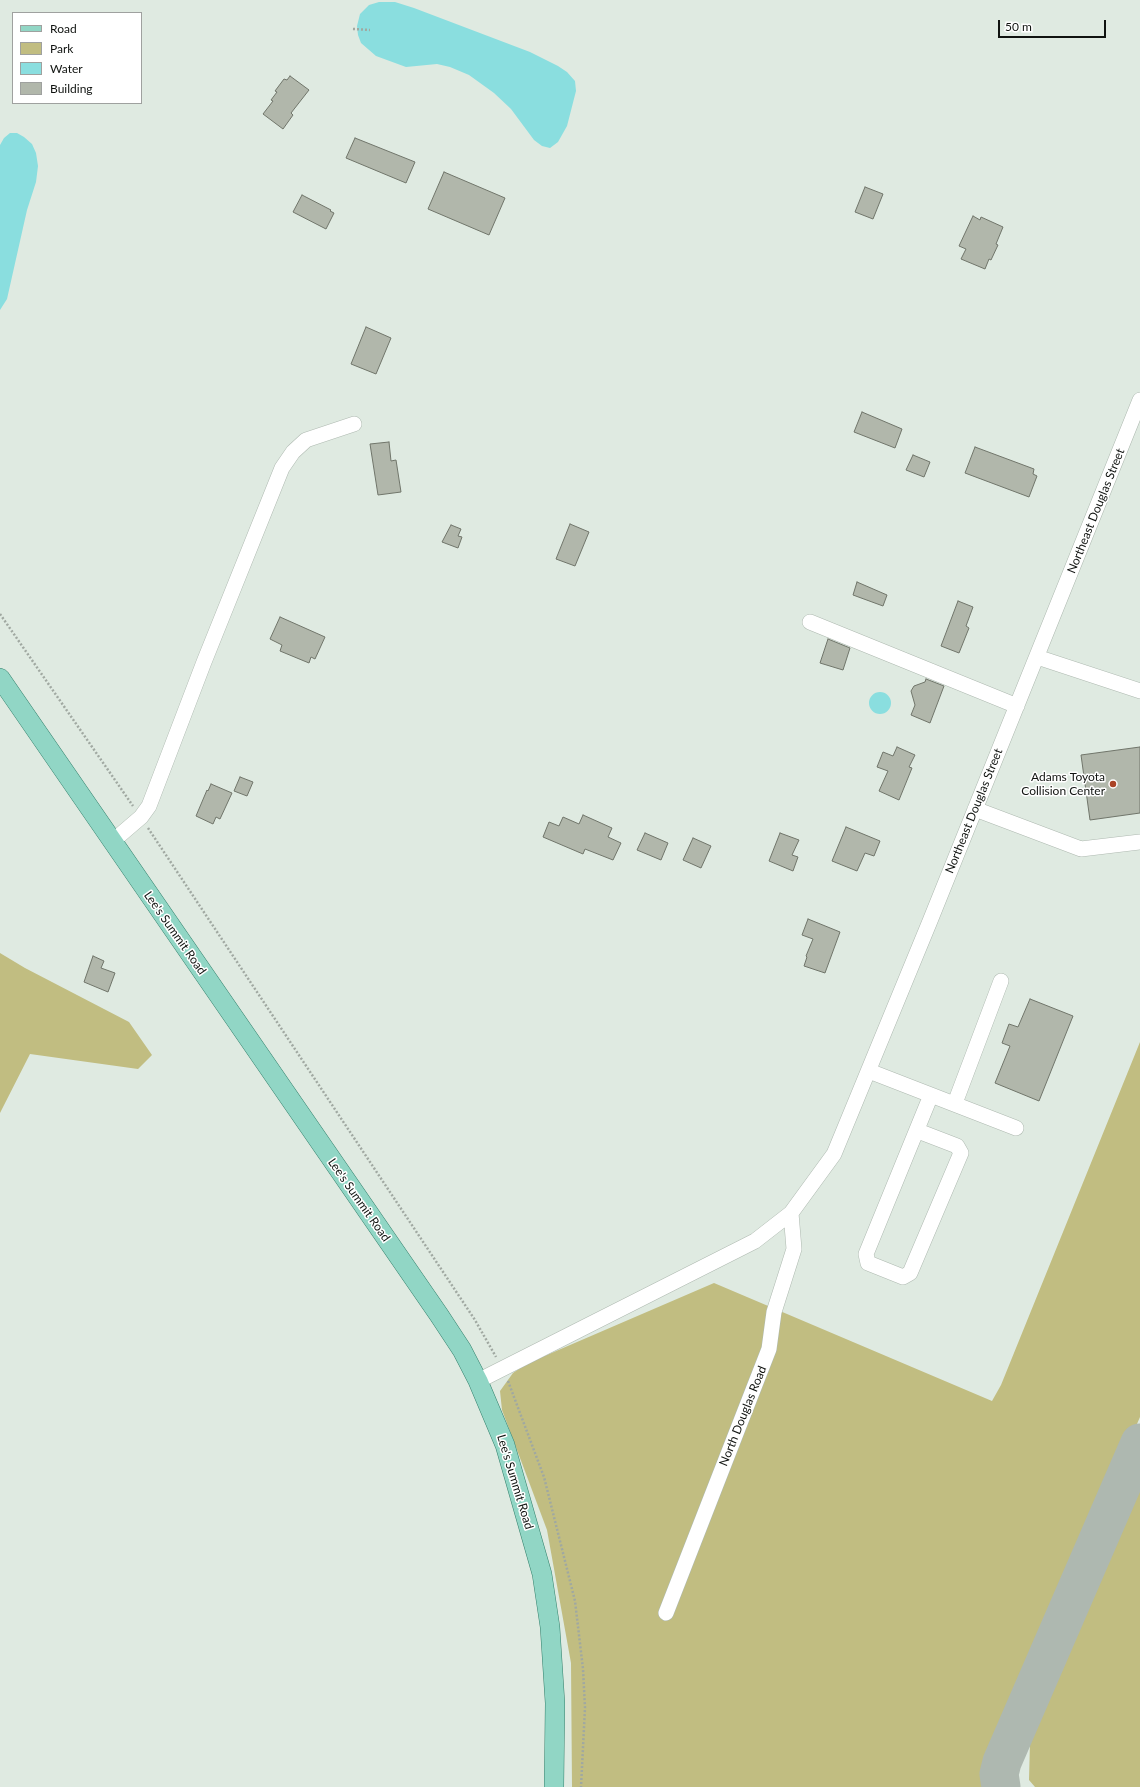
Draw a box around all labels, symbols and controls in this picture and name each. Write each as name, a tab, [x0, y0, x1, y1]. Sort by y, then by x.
legend	[12, 12, 142, 104]
scale bar	[1000, 12, 1108, 38]
text: 50 m	[1005, 19, 1032, 34]
text: Road	[50, 21, 77, 36]
text: Park	[50, 41, 73, 56]
text: Water	[50, 61, 83, 76]
text: Building	[50, 81, 93, 96]
street label: Northeast Douglas Street	[1064, 446, 1128, 576]
street label: Northeast Douglas Street	[942, 746, 1006, 876]
place label: Adams Toyota Collision Center	[1021, 770, 1105, 798]
marker: Adams Toyota Collision Center	[1108, 779, 1118, 789]
street label: Lee's Summit Road	[141, 889, 209, 977]
street label: Lee's Summit Road	[325, 1156, 393, 1244]
street label: North Douglas Road	[716, 1364, 770, 1468]
street label: Lee's Summit Road	[494, 1433, 536, 1531]

